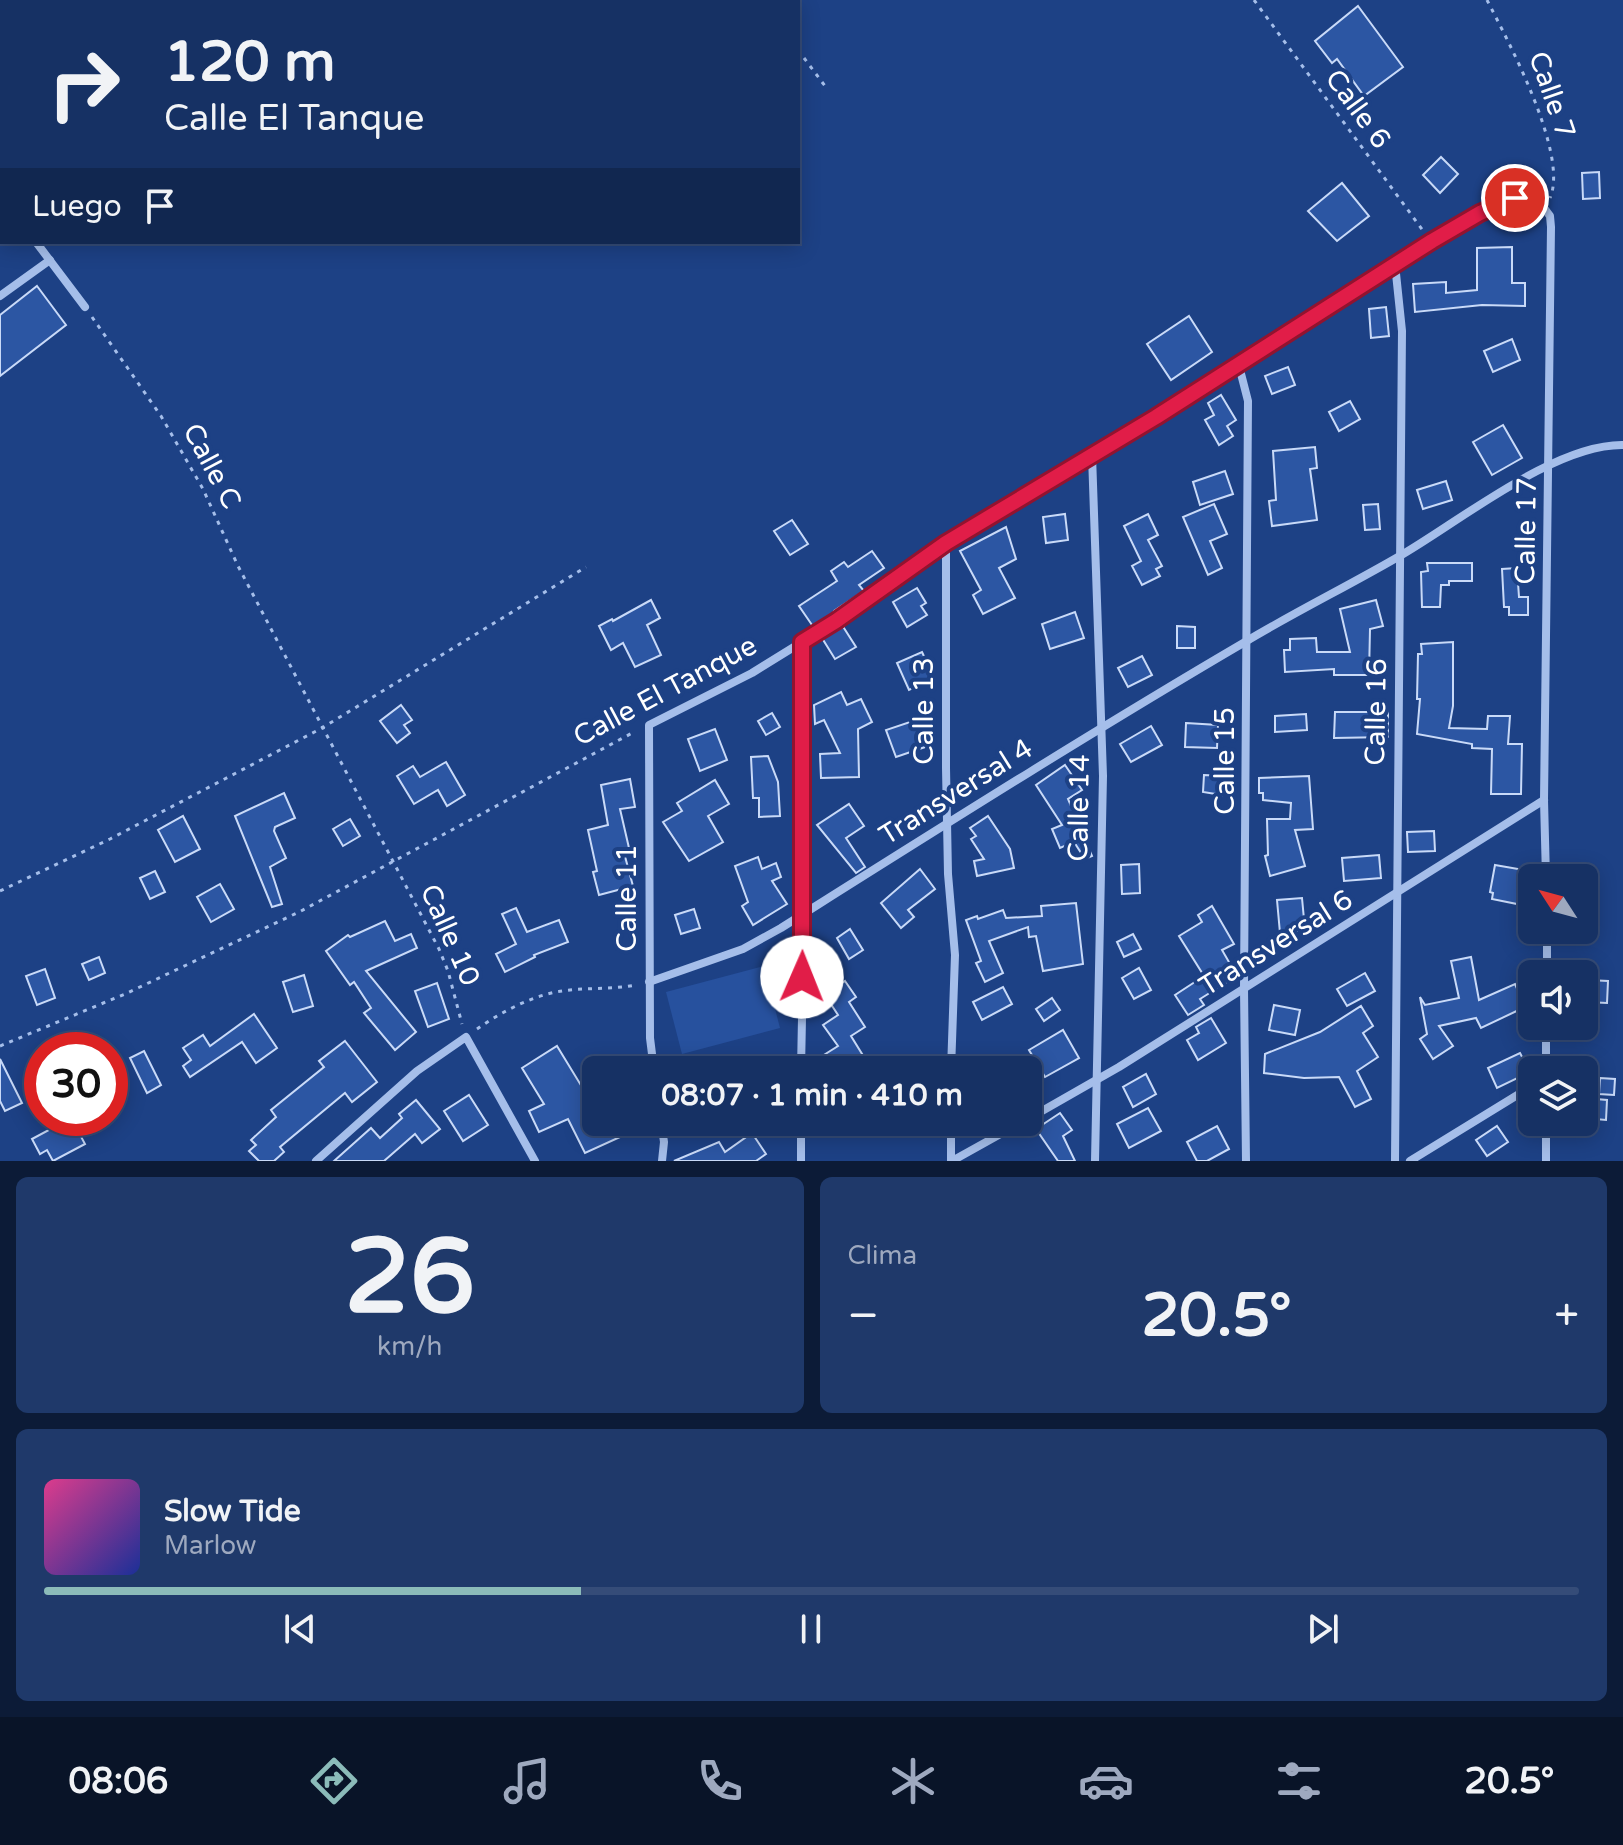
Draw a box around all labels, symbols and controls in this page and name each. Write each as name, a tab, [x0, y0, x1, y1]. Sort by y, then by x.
text: 120 m	[164, 29, 335, 96]
icon: right	[32, 32, 136, 136]
street label: Calle 7	[1521, 47, 1583, 143]
street label: Calle 6	[1318, 63, 1398, 155]
text: Calle El Tanque	[164, 97, 424, 140]
pin	[1481, 164, 1549, 232]
icon: arrive	[1493, 176, 1537, 220]
icon: arrive	[138, 184, 182, 228]
text: Luego	[32, 188, 122, 225]
street label: Calle C	[175, 418, 249, 514]
street label: Calle 17	[1508, 477, 1544, 585]
street label: Calle El Tanque	[568, 628, 762, 754]
street label: Calle 13	[907, 657, 941, 765]
street label: Calle 16	[1358, 658, 1394, 766]
street label: Calle 15	[1208, 707, 1242, 815]
street label: Transversal 4	[873, 731, 1039, 853]
street label: Calle 14	[1061, 754, 1097, 862]
street label: Calle 11	[610, 844, 644, 952]
north arrow	[1518, 864, 1598, 944]
map controls	[1518, 864, 1598, 1136]
street label: Calle 10	[413, 879, 487, 991]
street label: Transversal 6	[1193, 882, 1359, 1004]
position arrow	[760, 935, 844, 1019]
button: sound	[1518, 960, 1598, 1040]
speed limit sign: 30	[24, 1032, 128, 1136]
button: layers	[1518, 1056, 1598, 1136]
text: 08:07 · 1 min · 410 m	[661, 1077, 963, 1114]
text: 26	[344, 1216, 475, 1341]
text: Clima	[848, 1240, 917, 1271]
text: 20.5°	[1141, 1280, 1292, 1352]
text: −	[848, 1290, 879, 1343]
text: +	[1554, 1290, 1579, 1343]
text: km/h	[377, 1331, 442, 1362]
text: Slow Tide	[164, 1493, 301, 1530]
text: Marlow	[164, 1530, 256, 1561]
icon: previous	[278, 1607, 322, 1651]
icon: pause	[789, 1607, 833, 1651]
icon: next	[1301, 1607, 1345, 1651]
icon: directions	[306, 1753, 362, 1809]
icon: music	[499, 1753, 555, 1809]
icon: phone	[692, 1753, 748, 1809]
icon: climate	[885, 1753, 941, 1809]
icon: car	[1078, 1753, 1134, 1809]
icon: filters	[1271, 1753, 1327, 1809]
text: 08:06	[69, 1760, 168, 1803]
text: 20.5°	[1464, 1760, 1554, 1803]

